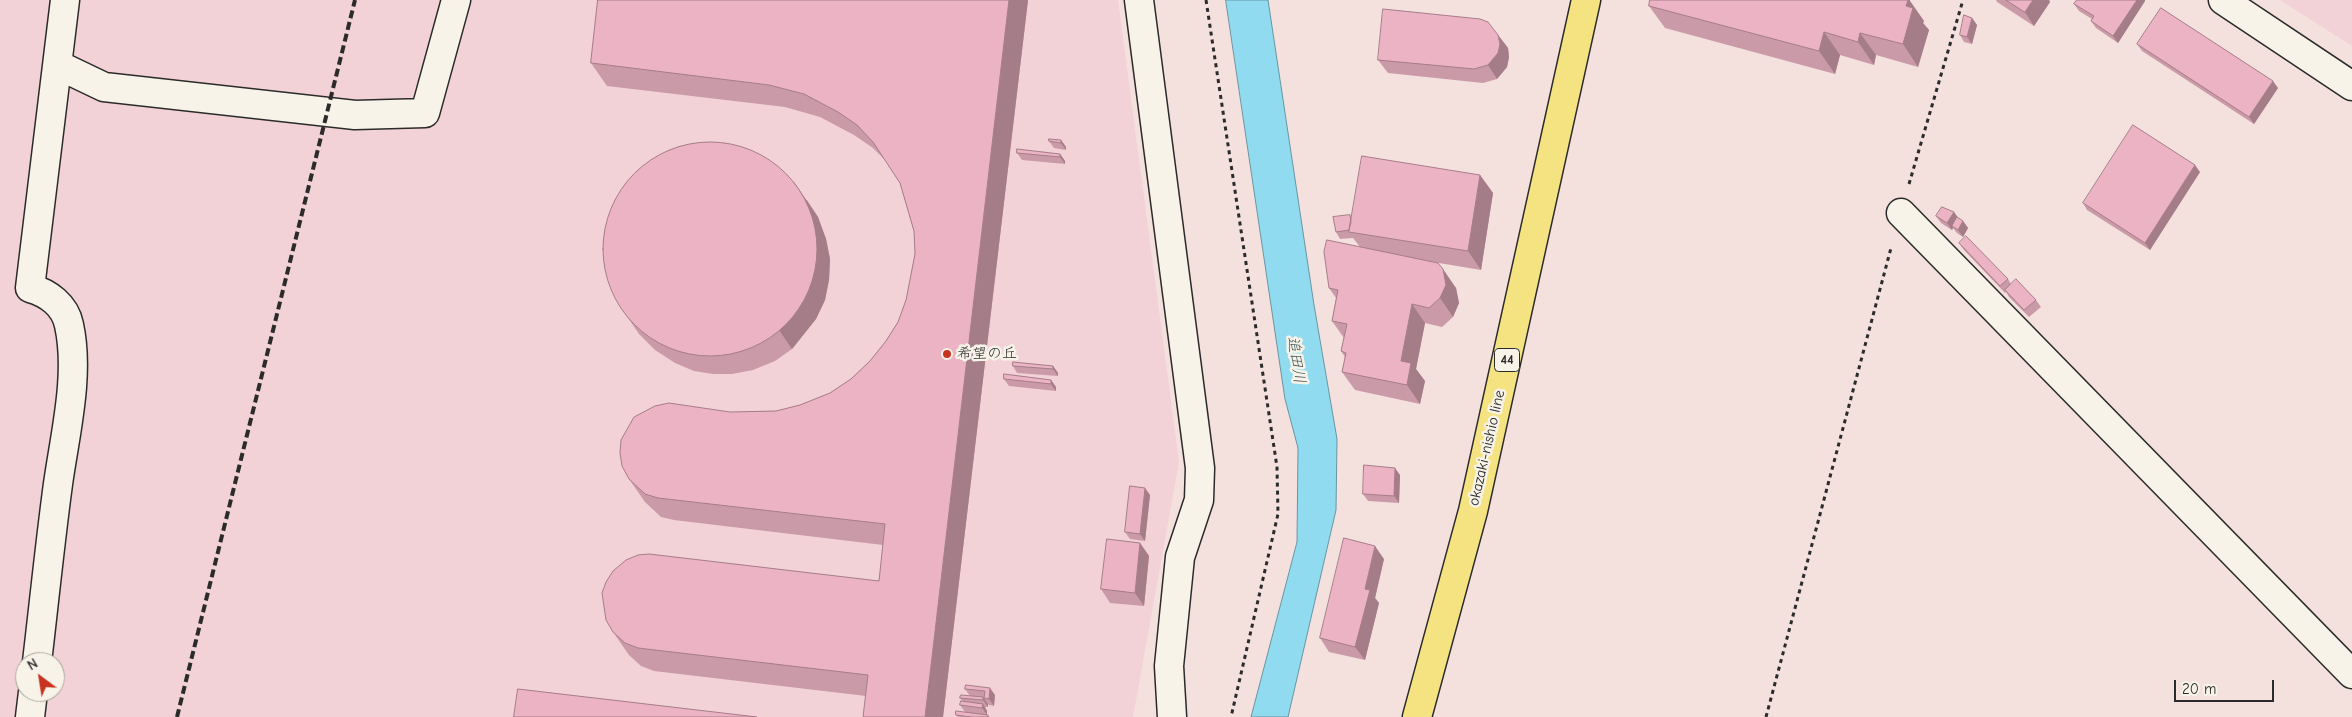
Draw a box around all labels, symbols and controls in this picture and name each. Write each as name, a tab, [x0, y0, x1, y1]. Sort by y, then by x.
water label: 追田川	[1283, 335, 1309, 385]
place label: 希望の丘	[957, 345, 1017, 363]
marker: 希望の丘	[941, 348, 953, 360]
road number: 44	[1494, 348, 1520, 372]
street label: okazaki-nishio line	[1465, 388, 1509, 508]
north arrow	[15, 652, 65, 702]
text: N	[24, 655, 41, 674]
scale bar	[2177, 670, 2277, 702]
text: 20 m	[2182, 680, 2216, 698]

